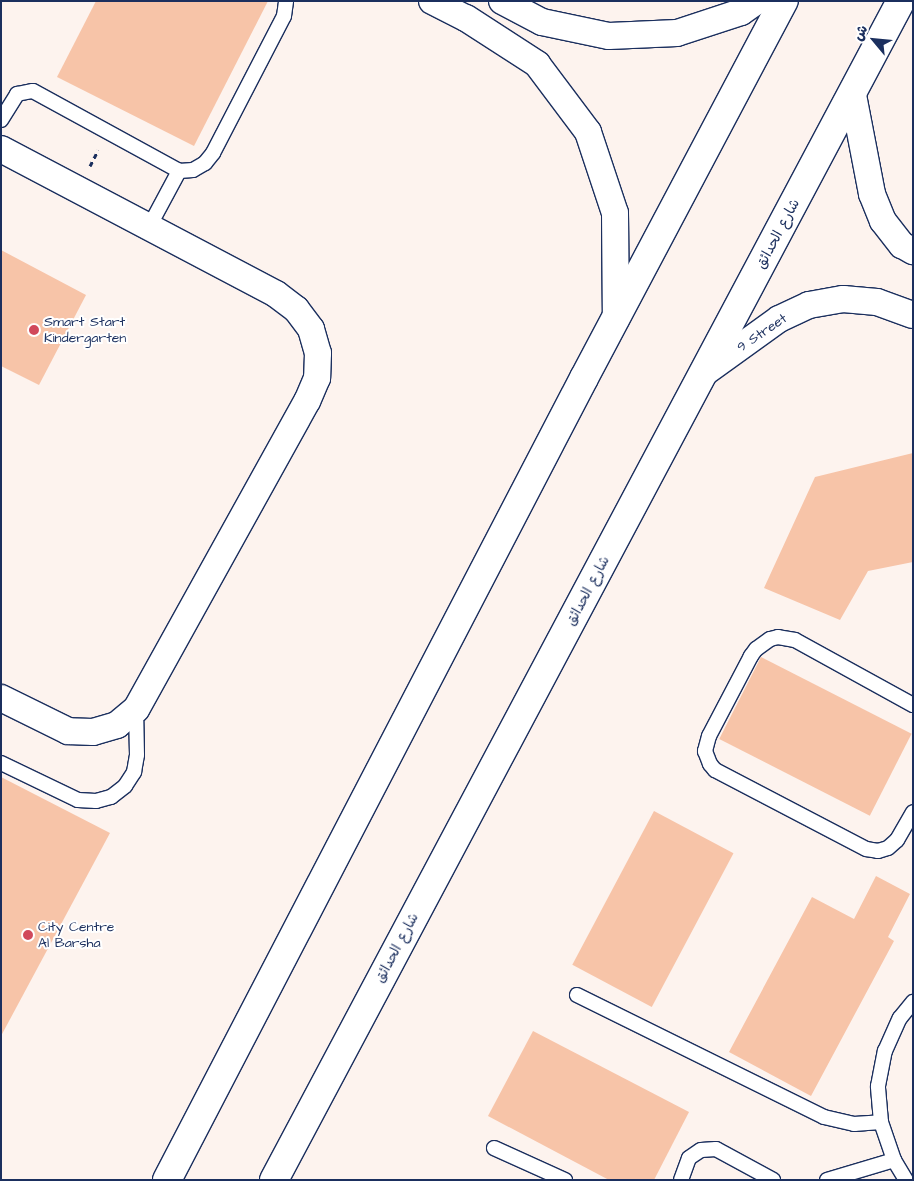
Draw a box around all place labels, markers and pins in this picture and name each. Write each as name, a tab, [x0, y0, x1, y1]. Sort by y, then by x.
place label: Smart Start Kindergarten	[44, 314, 126, 347]
marker: Smart Start Kindergarten	[28, 324, 40, 336]
place label: City Centre Al Barsha	[38, 919, 114, 952]
marker: City Centre Al Barsha	[22, 929, 34, 941]

